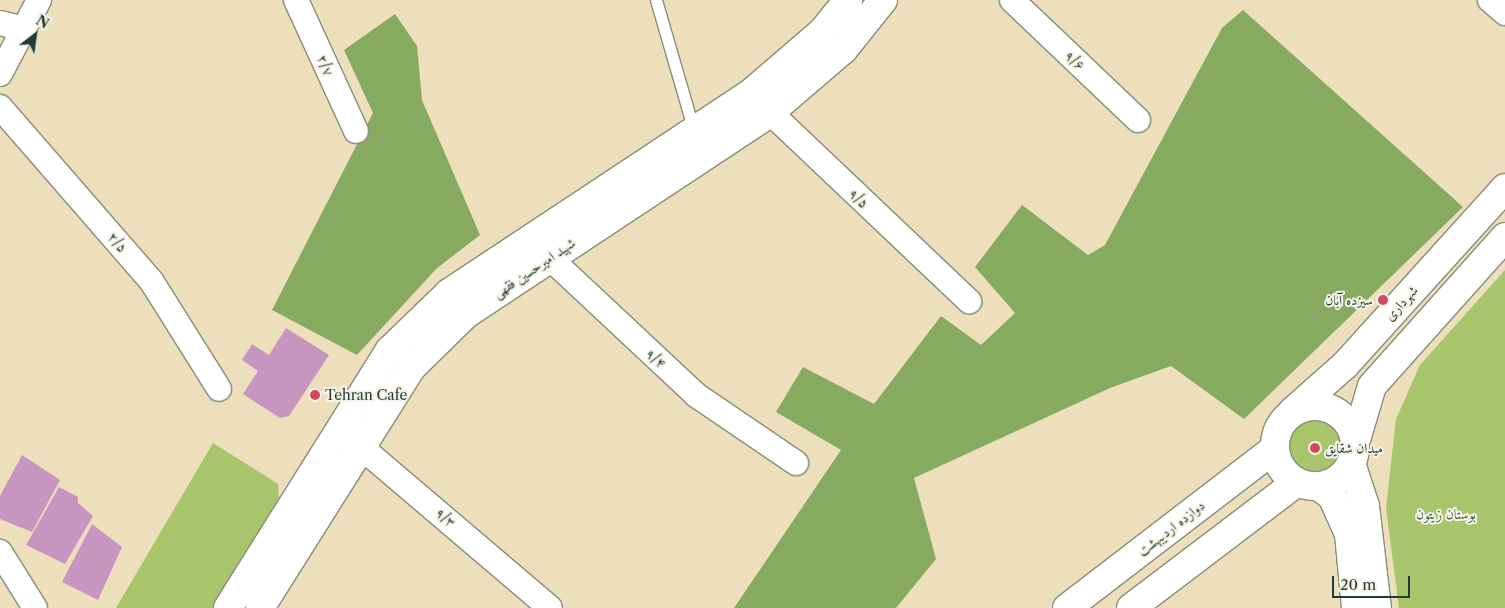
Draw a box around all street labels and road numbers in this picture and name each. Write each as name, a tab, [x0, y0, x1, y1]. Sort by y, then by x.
street label: ۹/۶	[1061, 47, 1089, 73]
street label: ۲/۷	[314, 52, 338, 78]
street label: ۹/۵	[845, 185, 873, 211]
street label: ۲/۵	[105, 228, 131, 256]
street label: شهید امیرحسین فقهی	[490, 234, 578, 302]
street label: شهرداری	[1381, 282, 1421, 324]
street label: ۹/۴	[642, 345, 670, 371]
street label: دوازده اردیبهشت	[1134, 497, 1208, 559]
street label: ۹/۳	[432, 504, 460, 530]

